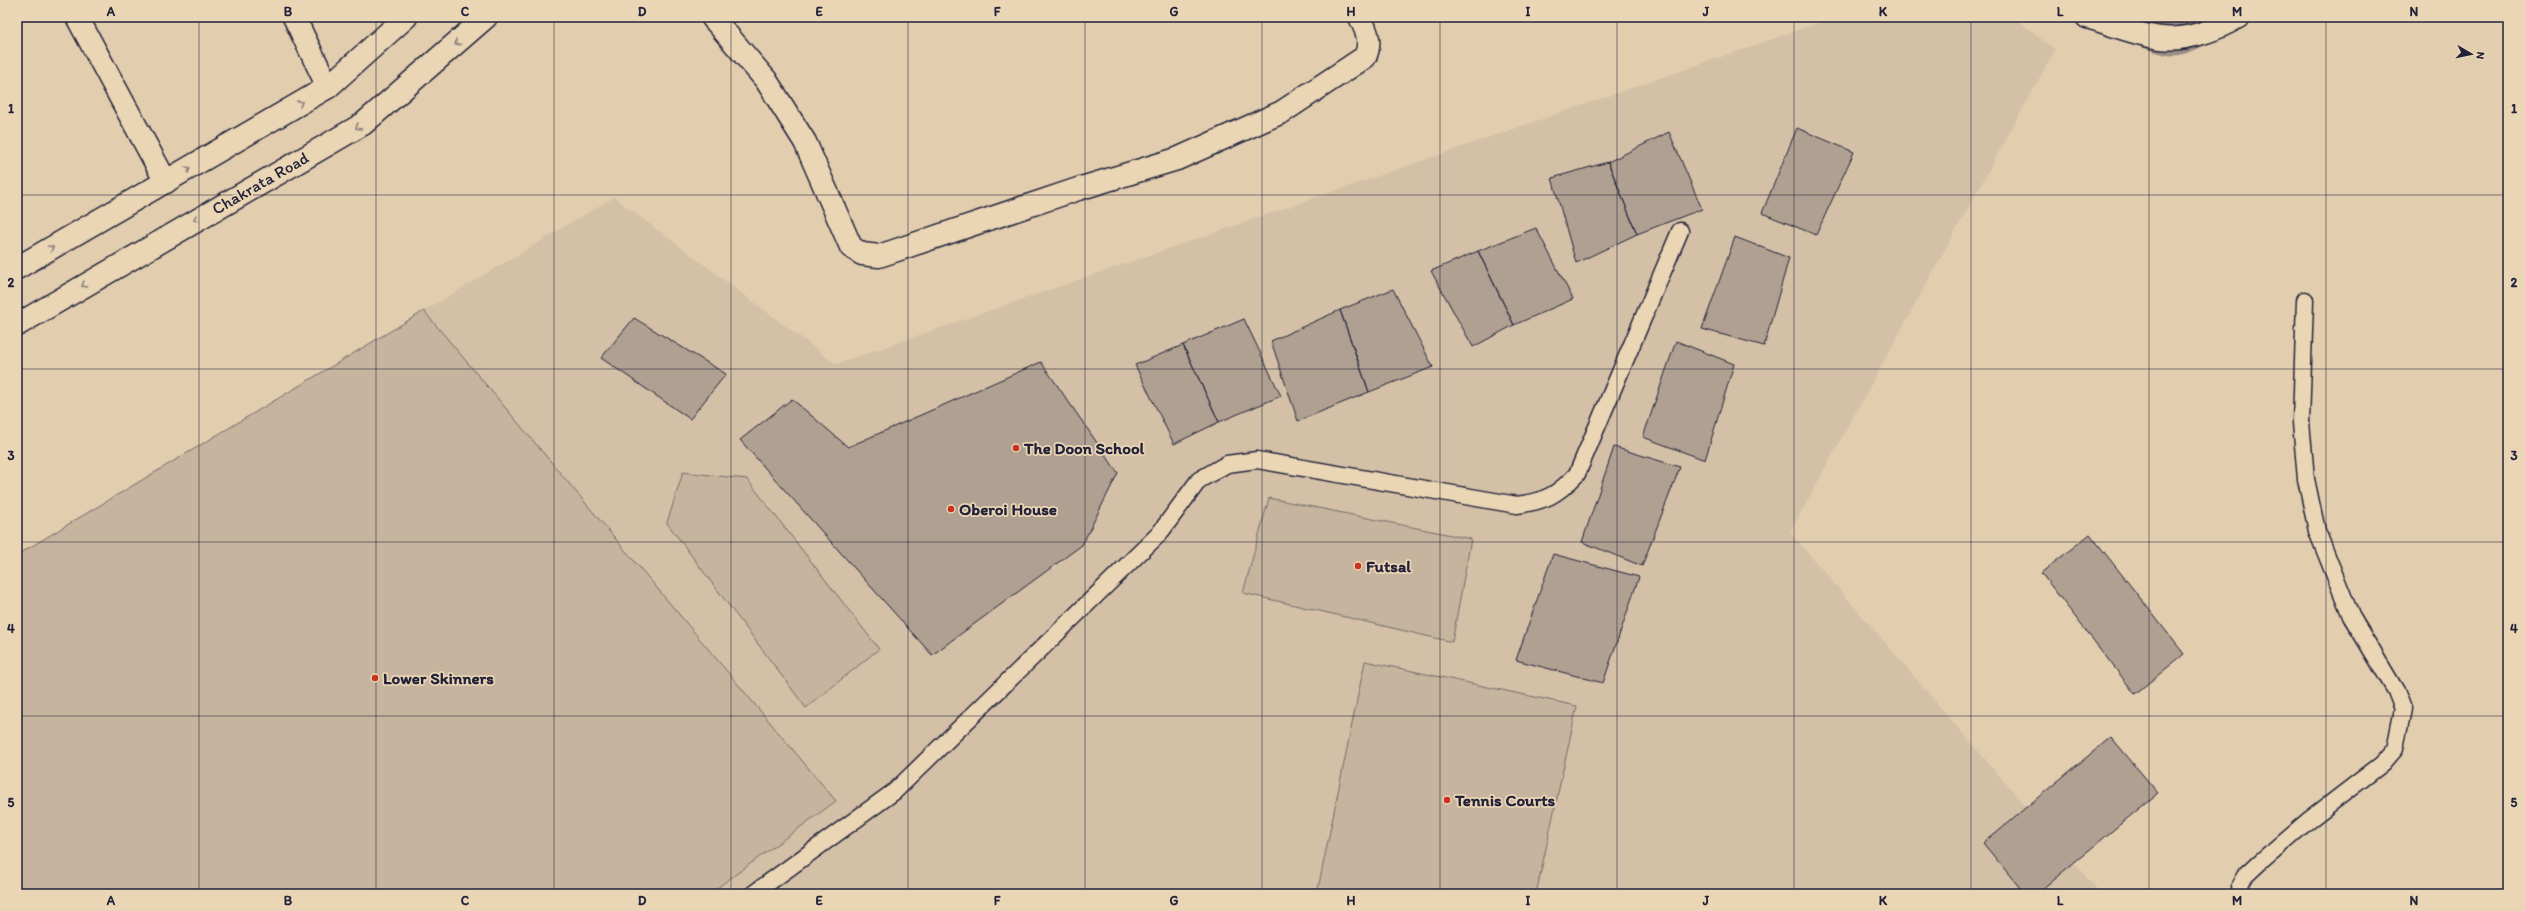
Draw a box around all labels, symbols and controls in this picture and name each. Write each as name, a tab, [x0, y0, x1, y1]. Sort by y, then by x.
text: A	[106, 4, 116, 19]
text: B	[284, 4, 293, 19]
text: C	[461, 4, 470, 19]
text: D	[638, 4, 647, 19]
text: E	[815, 4, 823, 19]
text: F	[994, 4, 1001, 19]
text: G	[1170, 4, 1179, 19]
text: H	[1347, 4, 1356, 19]
text: I	[1526, 4, 1531, 19]
text: J	[1702, 4, 1710, 19]
text: K	[1879, 4, 1888, 19]
text: L	[2057, 4, 2064, 19]
text: M	[2232, 4, 2242, 19]
text: N	[2410, 4, 2419, 19]
north arrow	[2451, 34, 2491, 74]
one-way arrow	[454, 38, 461, 45]
text: N	[2473, 51, 2487, 60]
text: 1	[8, 101, 14, 116]
one-way arrow	[296, 101, 303, 108]
text: 1	[2511, 101, 2517, 116]
one-way arrow	[355, 122, 362, 129]
street label: Chakrata Road	[208, 147, 312, 219]
one-way arrow	[184, 167, 191, 174]
one-way arrow	[193, 214, 200, 222]
one-way arrow	[47, 246, 54, 253]
text: 2	[8, 275, 15, 290]
text: 2	[2511, 275, 2518, 290]
one-way arrow	[81, 281, 88, 288]
place label: The Doon School	[1023, 438, 1145, 458]
marker: The Doon School	[1011, 443, 1021, 453]
text: 3	[7, 448, 15, 463]
text: 3	[2510, 448, 2518, 463]
place label: Oberoi House	[959, 499, 1057, 519]
marker: Oberoi House	[946, 504, 956, 514]
place label: Futsal	[1366, 556, 1411, 576]
marker: Futsal	[1353, 561, 1363, 571]
text: 4	[7, 621, 15, 636]
text: 4	[2510, 621, 2518, 636]
place label: Lower Skinners	[383, 668, 494, 688]
marker: Lower Skinners	[370, 673, 380, 683]
place label: Tennis Courts	[1454, 790, 1556, 810]
text: 5	[8, 795, 15, 810]
marker: Tennis Courts	[1442, 795, 1452, 805]
text: 5	[2511, 795, 2518, 810]
text: A	[106, 893, 116, 908]
text: B	[284, 893, 293, 908]
text: C	[461, 893, 470, 908]
text: D	[638, 893, 647, 908]
text: E	[815, 893, 823, 908]
text: F	[994, 893, 1001, 908]
text: G	[1170, 893, 1179, 908]
text: H	[1347, 893, 1356, 908]
text: I	[1526, 893, 1531, 908]
text: J	[1702, 893, 1710, 908]
text: K	[1879, 893, 1888, 908]
text: L	[2057, 893, 2064, 908]
text: M	[2232, 893, 2242, 908]
text: N	[2410, 893, 2419, 908]

